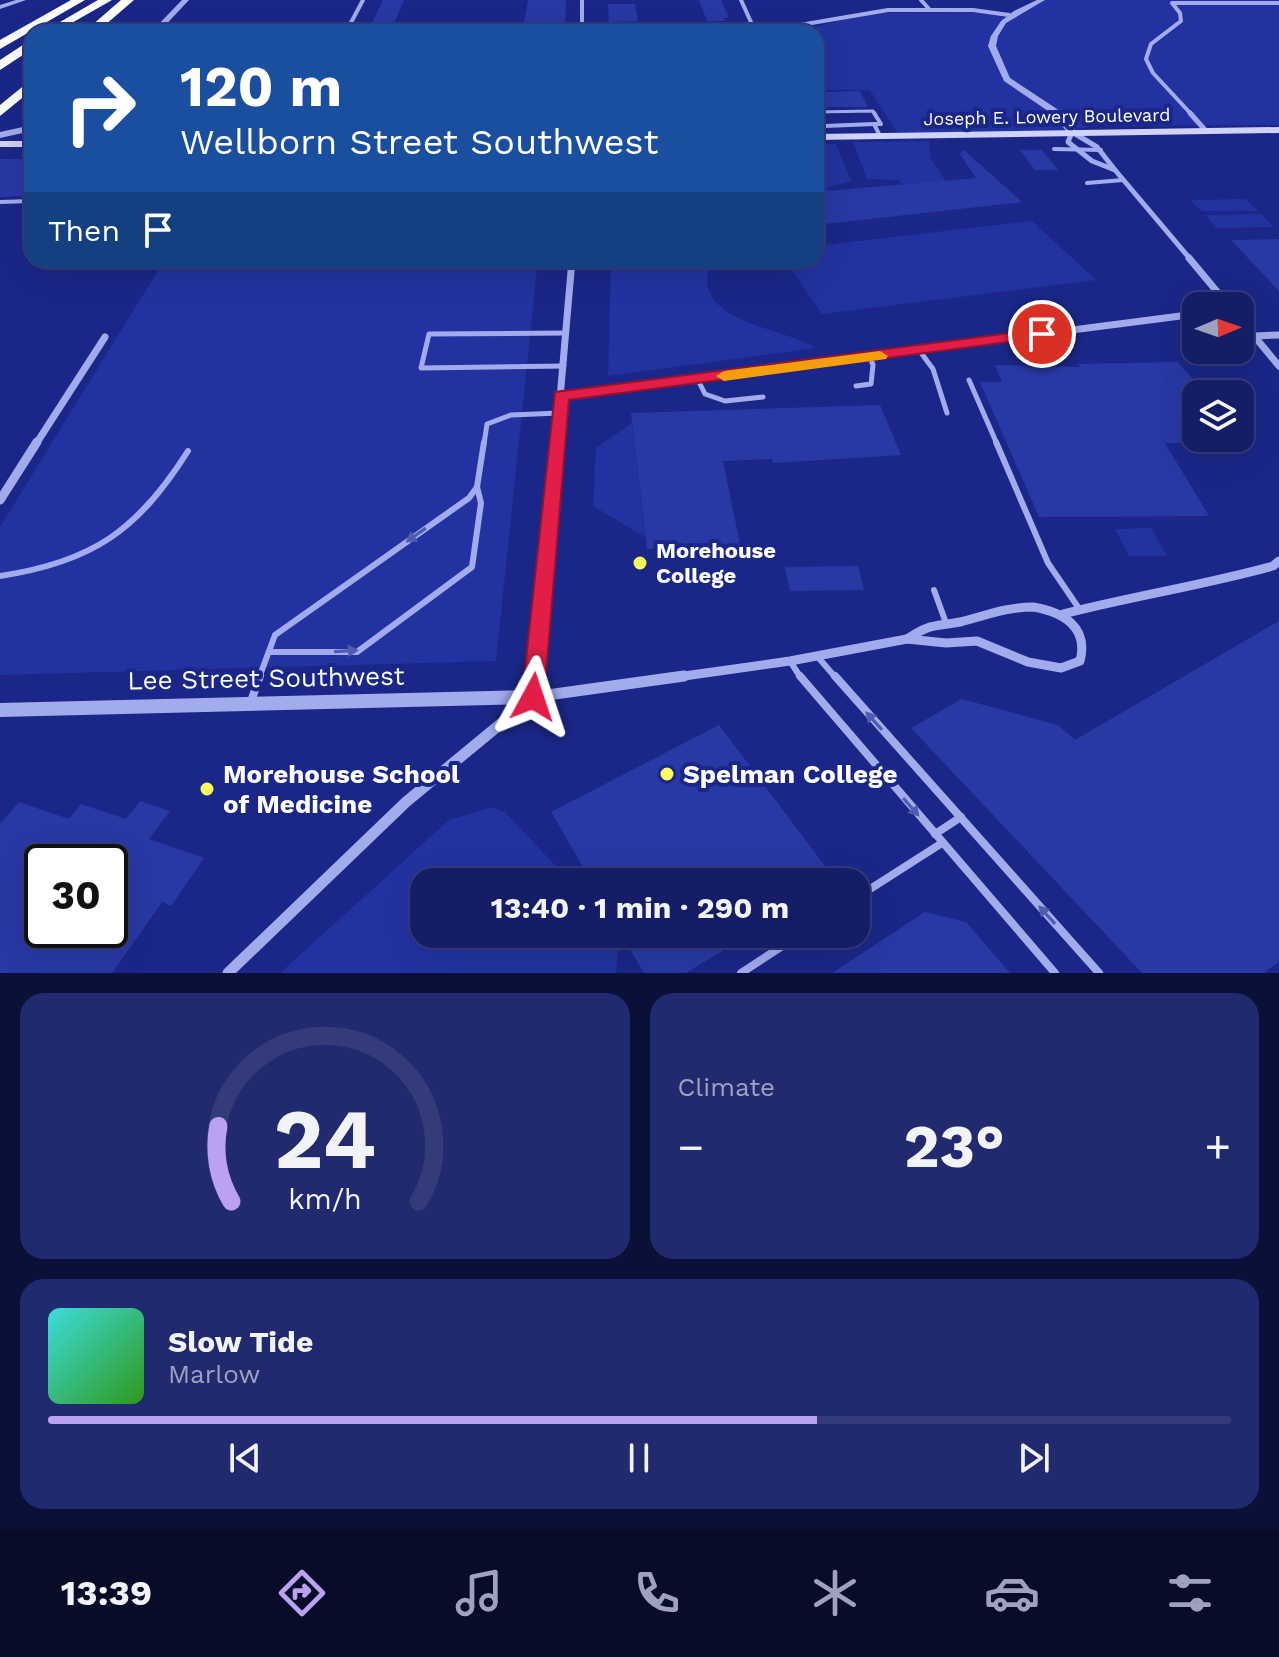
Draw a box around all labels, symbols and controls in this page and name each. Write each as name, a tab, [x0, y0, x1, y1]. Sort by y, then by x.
text: 120 m	[180, 54, 342, 120]
icon: right	[48, 56, 152, 160]
street label: Joseph E. Lowery Boulevard	[923, 104, 1171, 129]
text: Wellborn Street Southwest	[180, 121, 659, 163]
icon: arrive	[136, 208, 180, 252]
text: Then	[48, 213, 120, 248]
north arrow	[1182, 292, 1254, 364]
map controls	[1182, 292, 1254, 452]
pin	[1008, 300, 1076, 368]
icon: arrive	[1020, 312, 1064, 356]
button: layers	[1182, 380, 1254, 452]
one-way arrow	[405, 527, 426, 542]
place label: Morehouse College	[656, 538, 776, 588]
marker: Morehouse College	[631, 554, 649, 572]
one-way arrow	[334, 644, 359, 657]
position arrow	[491, 655, 575, 739]
street label: Lee Street Southwest	[127, 661, 405, 695]
one-way arrow	[866, 711, 884, 730]
place label: Morehouse School of Medicine	[223, 759, 460, 819]
place label: Spelman College	[683, 759, 898, 789]
marker: Spelman College	[658, 765, 676, 783]
marker: Morehouse School of Medicine	[198, 780, 216, 798]
one-way arrow	[902, 797, 919, 817]
speed limit sign: 30	[24, 844, 128, 948]
text: 13:40 · 1 min · 290 m	[491, 890, 789, 925]
one-way arrow	[1039, 905, 1056, 925]
text: Climate	[678, 1072, 775, 1102]
text: 24	[274, 1091, 376, 1188]
text: 23°	[904, 1111, 1005, 1182]
text: −	[678, 1121, 704, 1173]
text: +	[1204, 1121, 1231, 1173]
text: km/h	[288, 1182, 362, 1216]
text: Slow Tide	[168, 1324, 313, 1359]
text: Marlow	[168, 1359, 260, 1389]
icon: previous	[223, 1436, 267, 1480]
icon: pause	[617, 1436, 661, 1480]
icon: next	[1012, 1436, 1056, 1480]
icon: directions	[274, 1565, 330, 1621]
icon: music	[451, 1565, 507, 1621]
icon: phone	[629, 1565, 685, 1621]
icon: climate	[807, 1565, 863, 1621]
icon: car	[984, 1565, 1040, 1621]
icon: filters	[1162, 1565, 1218, 1621]
text: 13:39	[61, 1572, 152, 1614]

